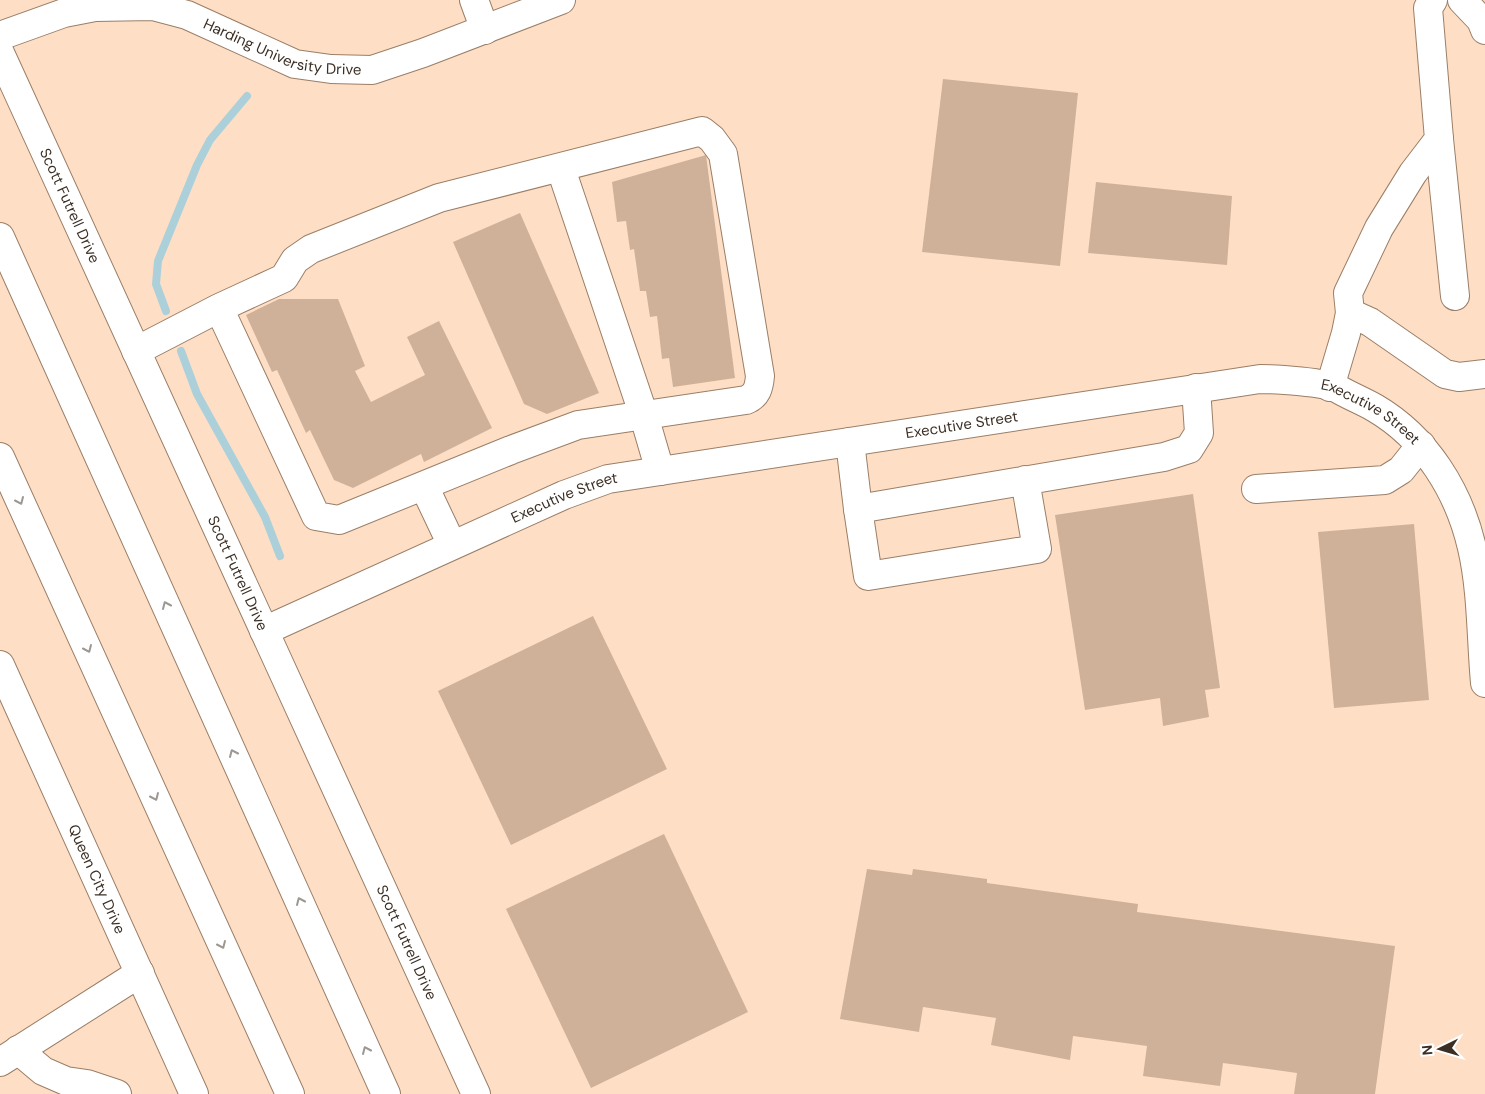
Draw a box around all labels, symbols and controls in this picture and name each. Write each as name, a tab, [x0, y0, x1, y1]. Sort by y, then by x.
street label: Harding University Drive	[200, 14, 362, 80]
street label: Scott Futrell Drive	[35, 145, 105, 266]
street label: Executive Street	[1319, 374, 1424, 449]
street label: Executive Street	[904, 406, 1019, 443]
street label: Executive Street	[508, 468, 619, 528]
one-way arrow	[14, 496, 25, 505]
street label: Scott Futrell Drive	[203, 513, 273, 634]
one-way arrow	[162, 601, 172, 610]
one-way arrow	[81, 644, 92, 653]
one-way arrow	[228, 749, 239, 758]
one-way arrow	[149, 792, 159, 801]
street label: Queen City Drive	[63, 821, 130, 937]
street label: Scott Futrell Drive	[372, 882, 442, 1003]
one-way arrow	[295, 897, 306, 906]
one-way arrow	[216, 940, 227, 949]
north arrow	[1415, 1024, 1465, 1074]
text: N	[1418, 1044, 1436, 1056]
one-way arrow	[362, 1046, 373, 1055]

